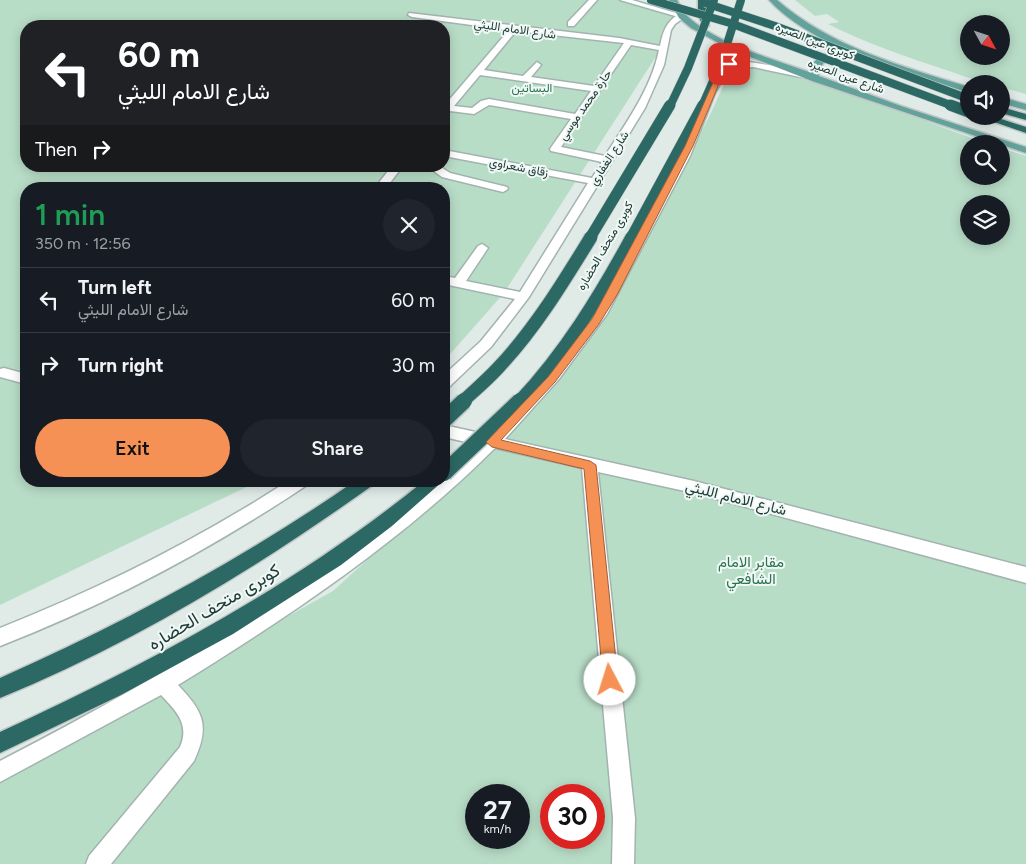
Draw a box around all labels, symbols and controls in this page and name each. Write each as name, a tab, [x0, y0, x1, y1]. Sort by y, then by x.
north arrow	[960, 15, 1010, 65]
map controls	[960, 15, 1010, 245]
street label: شارع الامام الليثي	[473, 16, 557, 45]
street label: كوبرى عين الصيره	[773, 19, 857, 63]
text: 60 m	[118, 34, 200, 76]
icon: left	[35, 40, 100, 105]
pin	[708, 43, 750, 85]
icon: arrive	[715, 50, 743, 78]
street label: شارع عين الصيره	[805, 56, 886, 98]
street label: حارة محمد موسي	[556, 67, 617, 145]
button: sound	[960, 75, 1010, 125]
text: شارع الامام الليثي	[118, 78, 270, 105]
park label: البساتين	[512, 81, 552, 96]
street label: شارع الغفاري	[586, 128, 634, 189]
icon: right	[87, 135, 115, 163]
button: search	[960, 135, 1010, 185]
text: Then	[35, 138, 77, 161]
street label: زقاق شعراوي	[488, 154, 550, 183]
button: layers	[960, 195, 1010, 245]
text: 1 min	[35, 196, 105, 233]
button: close	[383, 199, 435, 251]
street label: كوبرى متحف الحضاره	[574, 199, 637, 293]
text: 350 m · 12:56	[35, 234, 131, 253]
text: Turn left	[78, 276, 152, 299]
icon: left	[35, 286, 63, 314]
text: 60 m	[391, 289, 435, 312]
text: شارع الامام الليثي	[78, 300, 188, 319]
icon: right	[35, 351, 63, 379]
text: Turn right	[78, 354, 164, 377]
text: 30 m	[392, 354, 435, 377]
button: Exit	[35, 419, 230, 477]
button: Share	[240, 419, 435, 477]
street label: شارع الامام الليثي	[683, 477, 789, 523]
park label: مقابر الامام الشافعي	[718, 553, 784, 592]
street label: كوبرى متحف الحضاره	[144, 559, 284, 655]
position arrow	[583, 653, 635, 705]
speed limit sign: 30	[540, 784, 605, 849]
text: 27	[483, 795, 512, 825]
text: km/h	[484, 822, 511, 836]

